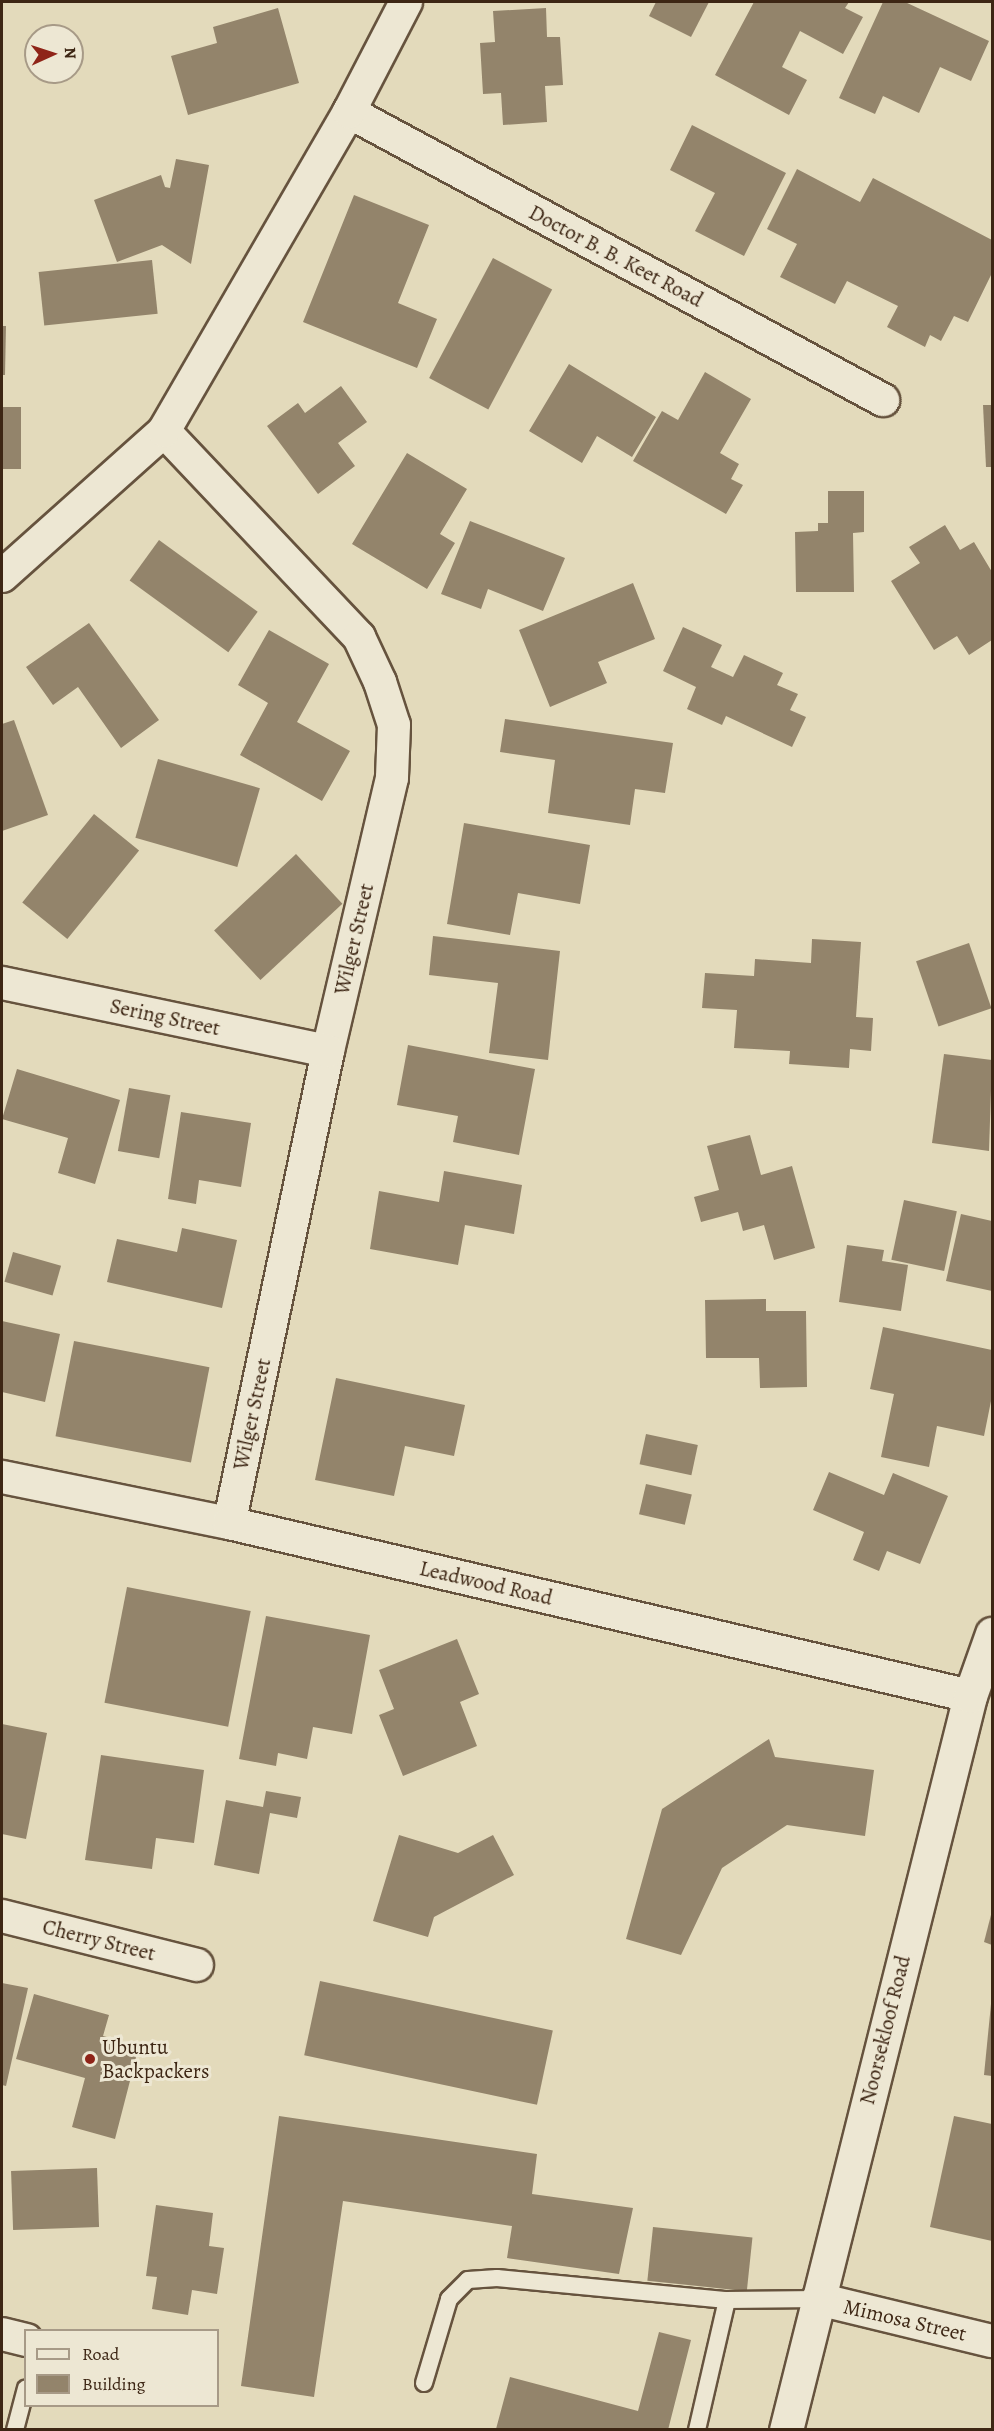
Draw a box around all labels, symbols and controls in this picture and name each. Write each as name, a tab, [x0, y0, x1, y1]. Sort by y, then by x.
north arrow	[24, 24, 84, 84]
text: N	[59, 47, 81, 60]
street label: Doctor B. B. Keet Road	[524, 199, 708, 313]
street label: Wilger Street	[329, 881, 379, 997]
street label: Sering Street	[108, 993, 222, 1041]
street label: Wilger Street	[228, 1356, 276, 1472]
street label: Leadwood Road	[417, 1555, 555, 1611]
street label: Cherry Street	[40, 1914, 158, 1966]
street label: Noorsekloof Road	[854, 1953, 916, 2107]
place label: Ubuntu Backpackers	[102, 2034, 209, 2084]
marker: Ubuntu Backpackers	[83, 2052, 97, 2066]
street label: Mimosa Street	[841, 2294, 969, 2346]
legend	[24, 2329, 219, 2407]
text: Road	[82, 2342, 119, 2366]
text: Building	[82, 2372, 146, 2396]

